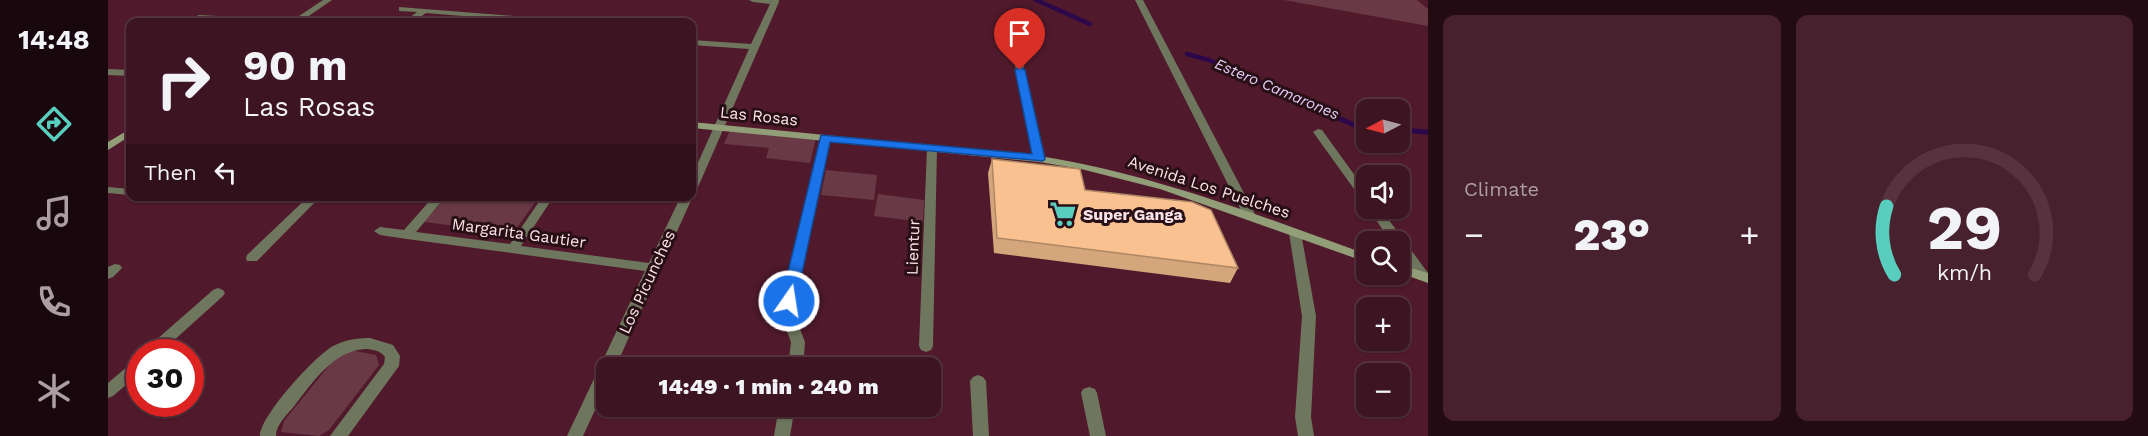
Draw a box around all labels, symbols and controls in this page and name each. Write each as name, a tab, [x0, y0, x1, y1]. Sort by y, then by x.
pin	[994, 8, 1045, 70]
icon: arrive	[1003, 17, 1036, 50]
text: 14:48	[18, 24, 90, 56]
text: 90 m	[243, 41, 347, 90]
icon: right	[144, 42, 222, 120]
water label: Estero Camarones	[1212, 55, 1342, 123]
text: Las Rosas	[243, 91, 375, 123]
north arrow	[1356, 99, 1410, 153]
map controls	[1356, 99, 1410, 417]
street label: Las Rosas	[719, 102, 799, 130]
icon: directions	[33, 103, 75, 145]
street label: Avenida Los Puelches	[1126, 152, 1292, 222]
icon: left	[209, 156, 242, 189]
text: Then	[144, 160, 197, 185]
button: sound	[1356, 165, 1410, 219]
text: Climate	[1464, 177, 1539, 201]
text: 29	[1926, 191, 2002, 264]
icon: music	[33, 192, 75, 234]
supermarket icon: Super Ganga	[1048, 199, 1078, 229]
place label: Super Ganga	[1083, 205, 1183, 224]
text: 23°	[1573, 208, 1650, 261]
street label: Margarita Gautier	[451, 214, 588, 252]
text: −	[1464, 215, 1484, 254]
text: +	[1740, 215, 1760, 254]
street label: Lientur	[903, 218, 923, 275]
street label: Los Picunches	[615, 227, 679, 337]
button: search	[1356, 231, 1410, 285]
text: km/h	[1937, 260, 1992, 285]
position arrow	[757, 269, 821, 333]
icon: phone	[33, 281, 75, 323]
button: +	[1356, 297, 1410, 351]
speed limit sign: 30	[126, 339, 204, 417]
button: −	[1356, 363, 1410, 417]
icon: climate	[33, 370, 75, 412]
text: 14:49 · 1 min · 240 m	[658, 374, 879, 399]

